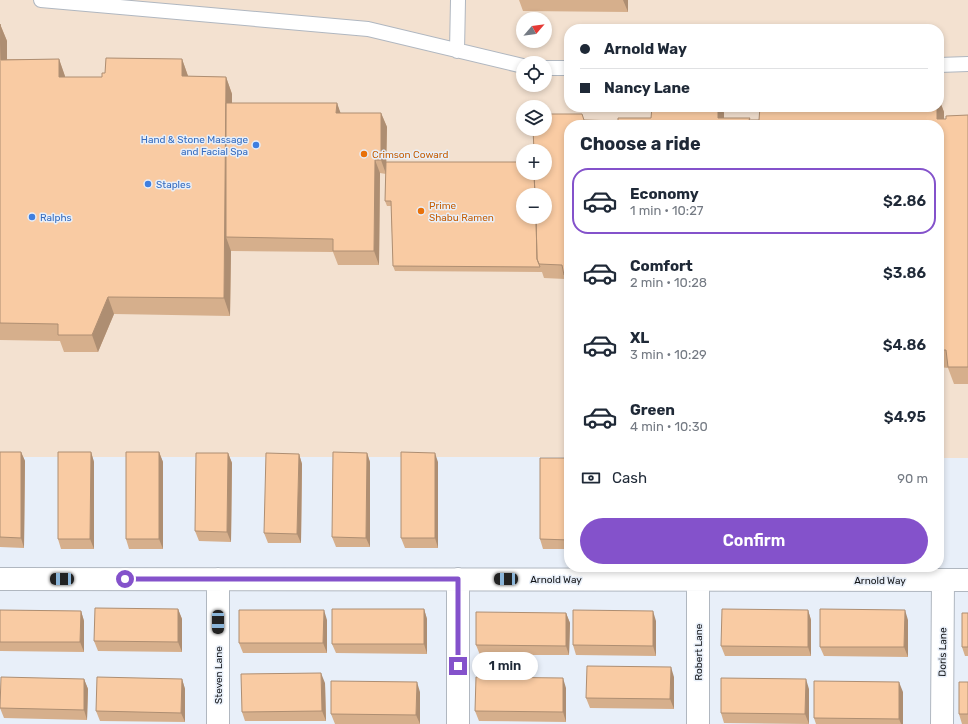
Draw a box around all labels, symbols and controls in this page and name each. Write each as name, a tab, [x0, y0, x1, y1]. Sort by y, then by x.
north arrow	[516, 12, 552, 48]
map controls	[516, 12, 552, 224]
text: Arnold Way	[604, 40, 687, 58]
button: locate	[516, 56, 552, 92]
text: Nancy Lane	[604, 79, 690, 97]
button: layers	[516, 100, 552, 136]
text: Choose a ride	[580, 133, 701, 155]
place label: Hand & Stone Massage and Facial Spa	[141, 134, 248, 158]
marker: Hand & Stone Massage and Facial Spa	[251, 140, 261, 150]
button: +	[516, 144, 552, 180]
marker: Crimson Coward	[359, 149, 369, 159]
place label: Crimson Coward	[372, 149, 448, 161]
marker: Staples	[143, 179, 153, 189]
place label: Staples	[156, 179, 191, 191]
icon: car	[582, 183, 618, 219]
text: Economy	[630, 185, 699, 203]
button: −	[516, 188, 552, 224]
text: $2.86	[883, 192, 926, 210]
place label: Prime Shabu Ramen	[429, 200, 494, 224]
text: 1 min · 10:27	[630, 203, 703, 218]
marker: Prime Shabu Ramen	[416, 206, 426, 216]
marker: Ralphs	[27, 212, 37, 222]
place label: Ralphs	[40, 212, 72, 224]
icon: car	[582, 255, 618, 291]
text: Comfort	[630, 257, 693, 275]
text: $3.86	[883, 264, 926, 282]
text: 2 min · 10:28	[630, 275, 707, 290]
icon: car	[582, 327, 618, 363]
text: XL	[630, 329, 649, 347]
text: $4.86	[883, 336, 926, 354]
text: 3 min · 10:29	[630, 347, 707, 362]
icon: car	[582, 399, 618, 435]
text: Green	[630, 401, 675, 419]
text: $4.95	[884, 408, 926, 426]
text: 4 min · 10:30	[630, 419, 708, 434]
icon: cash	[580, 467, 602, 489]
text: Cash	[612, 469, 647, 487]
text: 90 m	[897, 471, 928, 486]
button: Confirm	[580, 518, 928, 564]
route start	[116, 570, 134, 588]
car	[50, 573, 74, 585]
car	[494, 573, 518, 585]
street label: Arnold Way	[530, 574, 582, 586]
street label: Arnold Way	[854, 575, 906, 587]
car	[212, 610, 224, 634]
street label: Robert Lane	[693, 623, 705, 680]
street label: Doris Lane	[937, 627, 949, 677]
street label: Steven Lane	[213, 646, 225, 704]
callout: 1 min	[472, 652, 538, 680]
route end	[449, 657, 467, 675]
text: 1 min	[489, 658, 521, 673]

